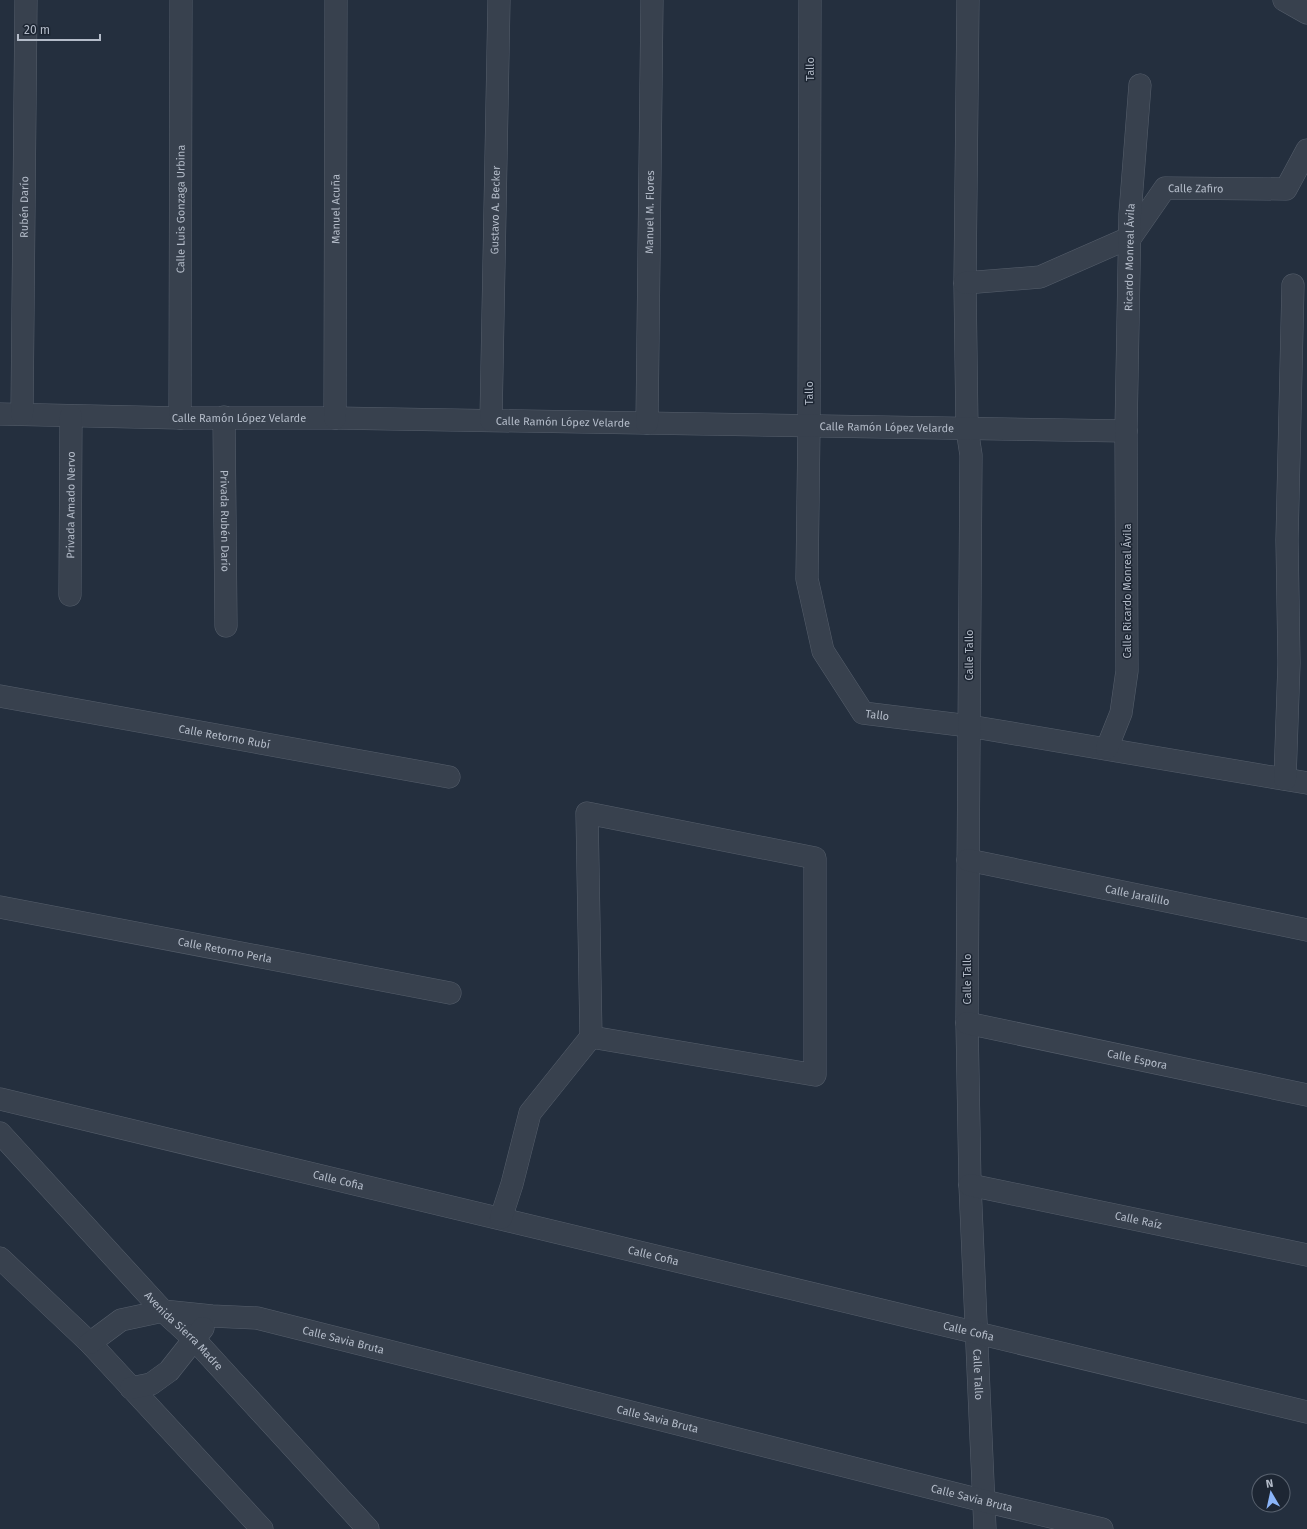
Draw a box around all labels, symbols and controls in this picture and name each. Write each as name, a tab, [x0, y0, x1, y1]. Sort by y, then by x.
scale bar	[18, 16, 100, 42]
text: 20 m	[24, 23, 50, 37]
street label: Tallo	[804, 57, 817, 81]
street label: Calle Luis Gonzaga Urbina	[174, 145, 187, 273]
street label: Gustavo A. Becker	[488, 165, 502, 254]
street label: Manuel M. Flores	[642, 170, 656, 254]
street label: Manuel Acuña	[329, 174, 342, 244]
street label: Rubén Darío	[17, 176, 31, 238]
street label: Calle Zafiro	[1168, 182, 1224, 195]
street label: Ricardo Monreal Ávila	[1122, 203, 1137, 311]
street label: Tallo	[803, 381, 816, 405]
street label: Calle Ramón López Velarde	[172, 411, 306, 425]
street label: Calle Ramón López Velarde	[496, 414, 630, 429]
street label: Calle Ramón López Velarde	[820, 419, 954, 435]
street label: Privada Amado Nervo	[64, 451, 77, 559]
street label: Privada Rubén Darío	[218, 470, 232, 572]
street label: Calle Ricardo Monreal Ávila	[1120, 523, 1134, 659]
street label: Calle Tallo	[963, 629, 976, 681]
street label: Tallo	[865, 707, 890, 723]
street label: Calle Retorno Rubí	[178, 722, 271, 751]
street label: Calle Jaralillo	[1104, 882, 1171, 908]
street label: Calle Retorno Perla	[177, 935, 273, 965]
street label: Calle Tallo	[961, 953, 974, 1005]
street label: Calle Espora	[1106, 1046, 1168, 1072]
street label: Calle Cofia	[312, 1168, 365, 1192]
street label: Calle Raíz	[1114, 1209, 1163, 1231]
street label: Calle Cofia	[627, 1243, 680, 1268]
street label: Avenida Sierra Madre	[142, 1289, 226, 1373]
street label: Calle Cofia	[942, 1319, 995, 1343]
street label: Calle Savia Bruta	[301, 1323, 386, 1356]
street label: Calle Tallo	[971, 1349, 986, 1400]
street label: Calle Savia Bruta	[615, 1402, 700, 1435]
north arrow	[1251, 1473, 1291, 1513]
text: N	[1265, 1477, 1274, 1491]
street label: Calle Savia Bruta	[930, 1481, 1014, 1514]

